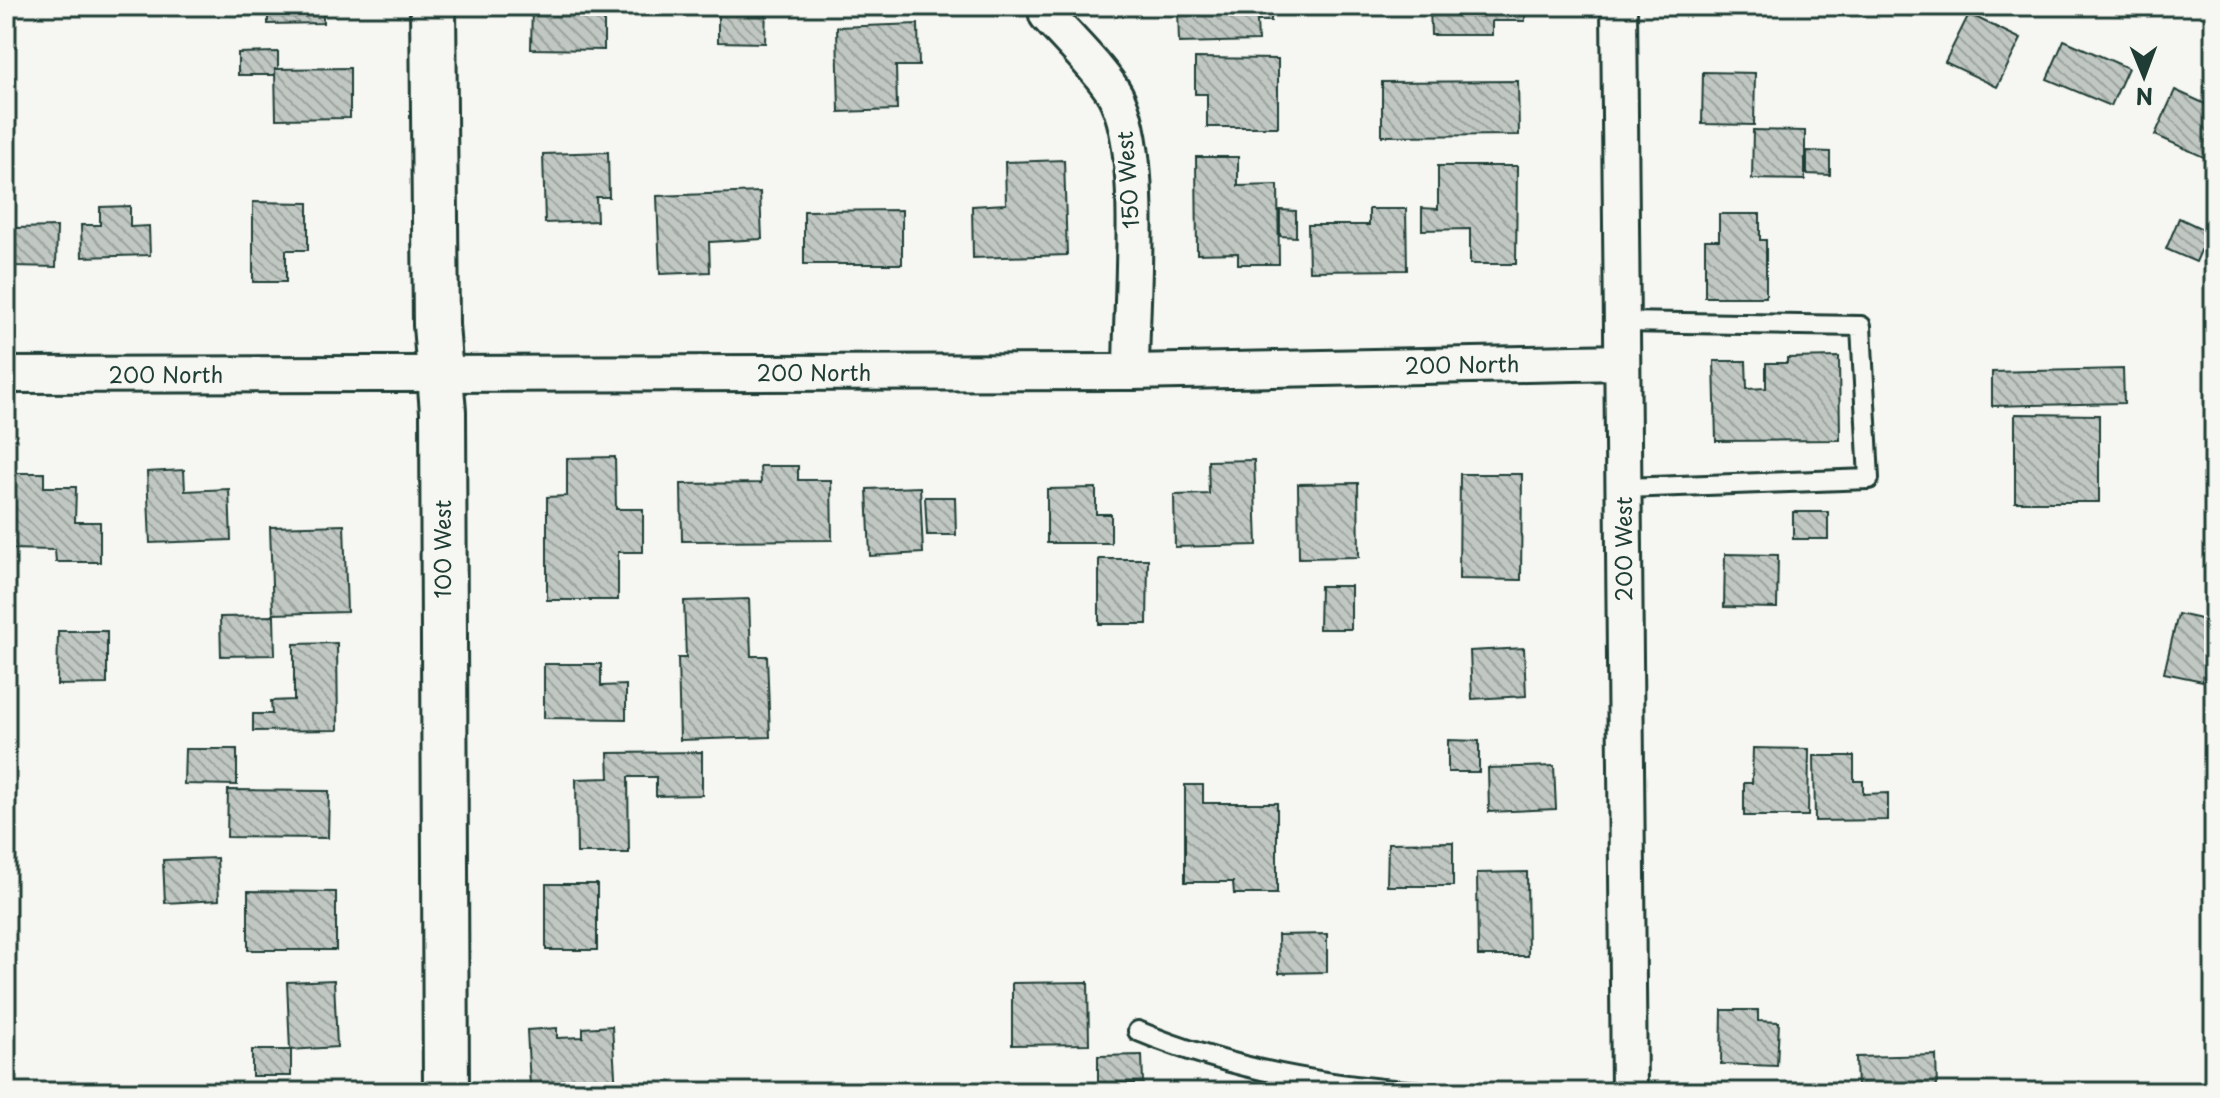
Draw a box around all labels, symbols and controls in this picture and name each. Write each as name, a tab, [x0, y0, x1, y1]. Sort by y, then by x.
north arrow	[2104, 36, 2184, 116]
text: N	[2135, 81, 2153, 114]
street label: 150 West	[1107, 130, 1146, 230]
street label: 200 North	[1404, 346, 1520, 381]
street label: 200 North	[757, 355, 871, 388]
street label: 200 North	[109, 357, 223, 390]
street label: 200 West	[1606, 496, 1639, 601]
street label: 100 West	[425, 499, 458, 598]

